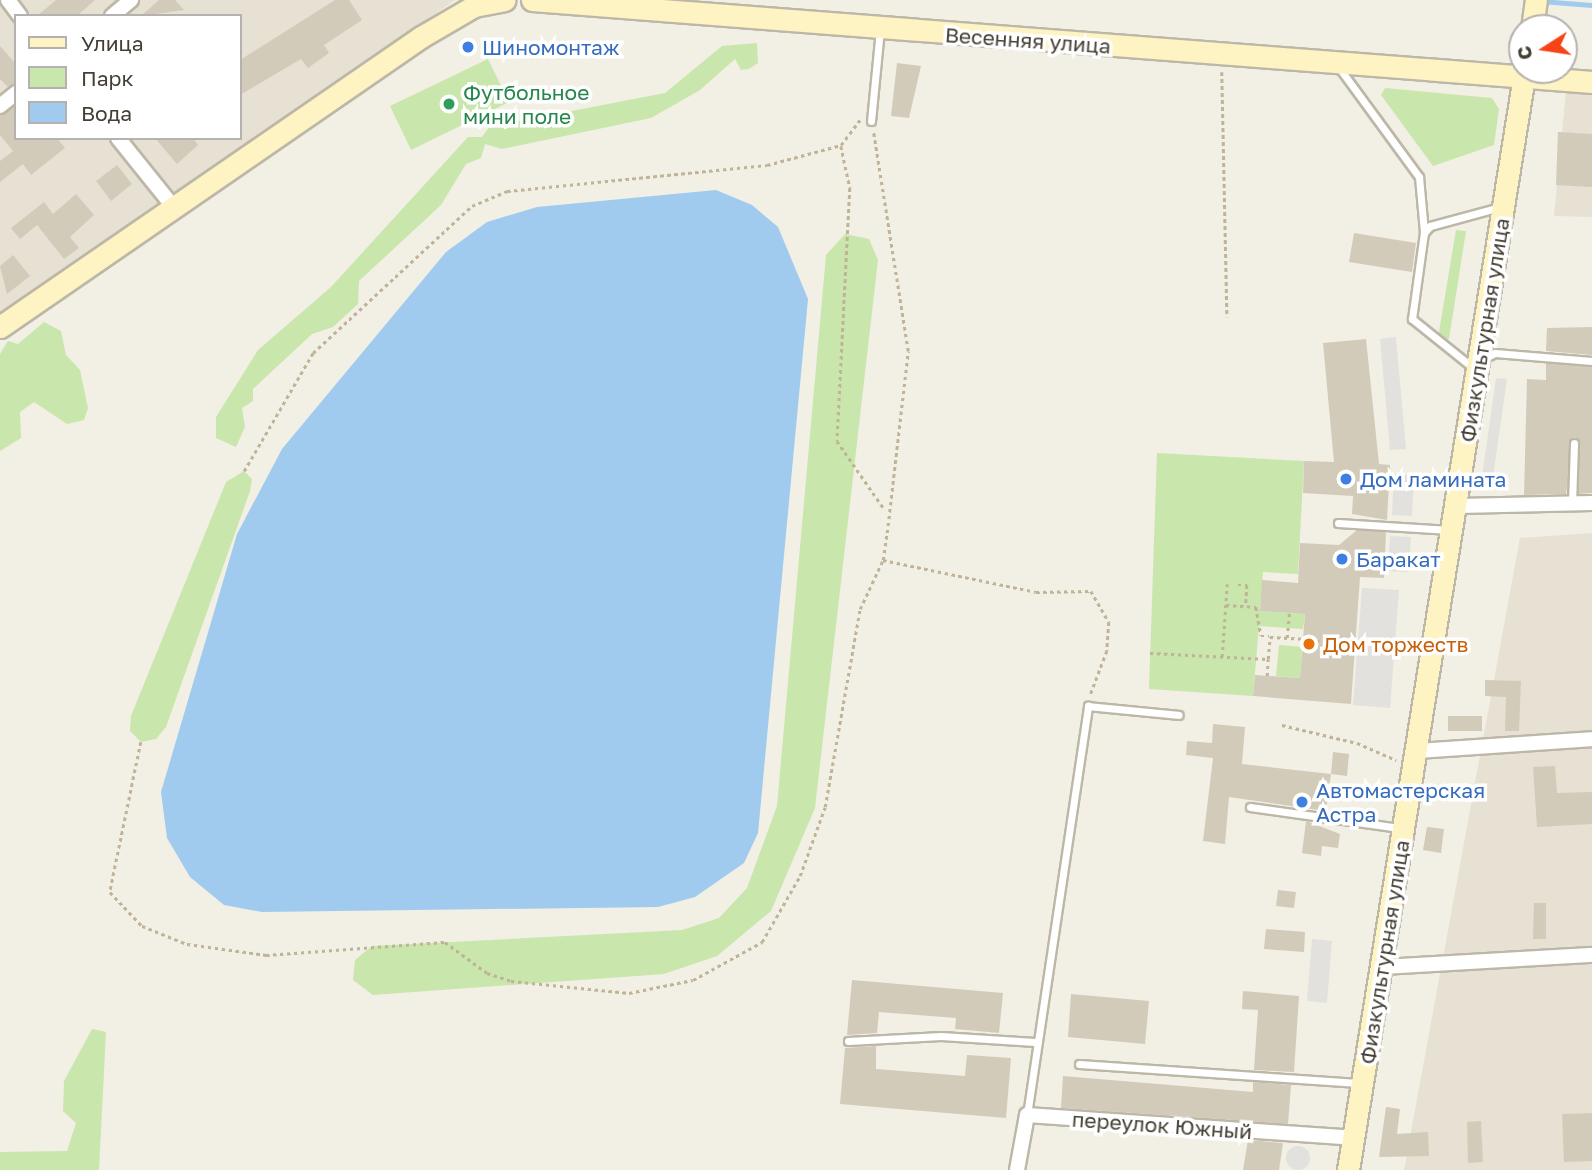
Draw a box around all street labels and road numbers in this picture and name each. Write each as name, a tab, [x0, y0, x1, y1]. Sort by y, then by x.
street label: Весенняя улица	[944, 22, 1112, 58]
street label: Физкультурная улица	[1454, 216, 1514, 444]
street label: Физкультурная улица	[1354, 838, 1414, 1066]
street label: переулок Южный	[1071, 1106, 1253, 1144]

